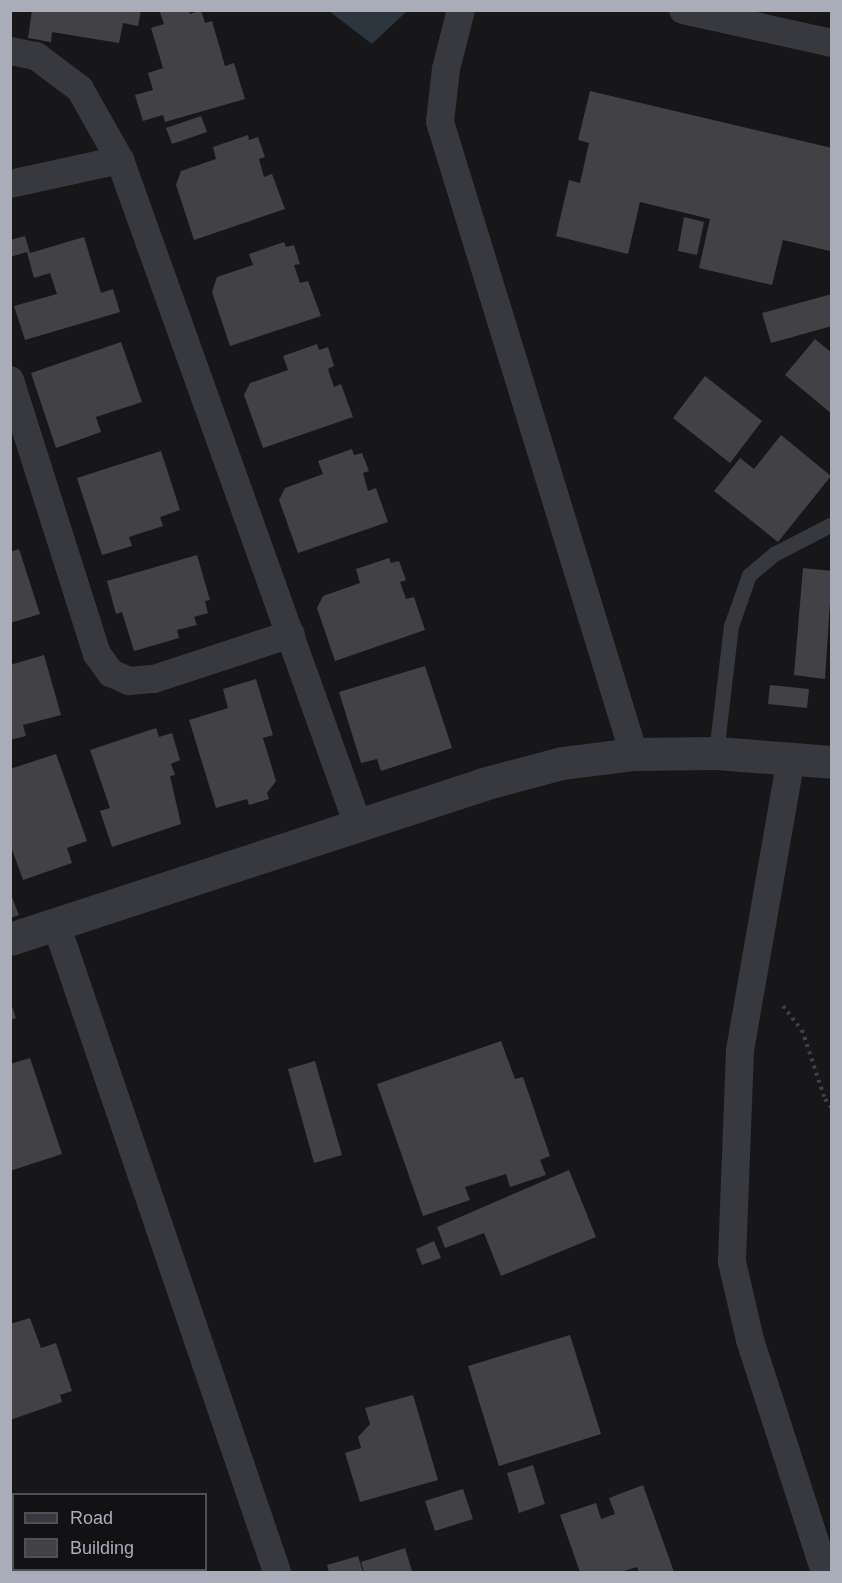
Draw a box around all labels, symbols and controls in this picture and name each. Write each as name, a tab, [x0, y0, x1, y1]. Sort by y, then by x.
legend	[12, 1493, 207, 1571]
text: Road	[70, 1508, 113, 1528]
text: Building	[70, 1538, 134, 1558]

